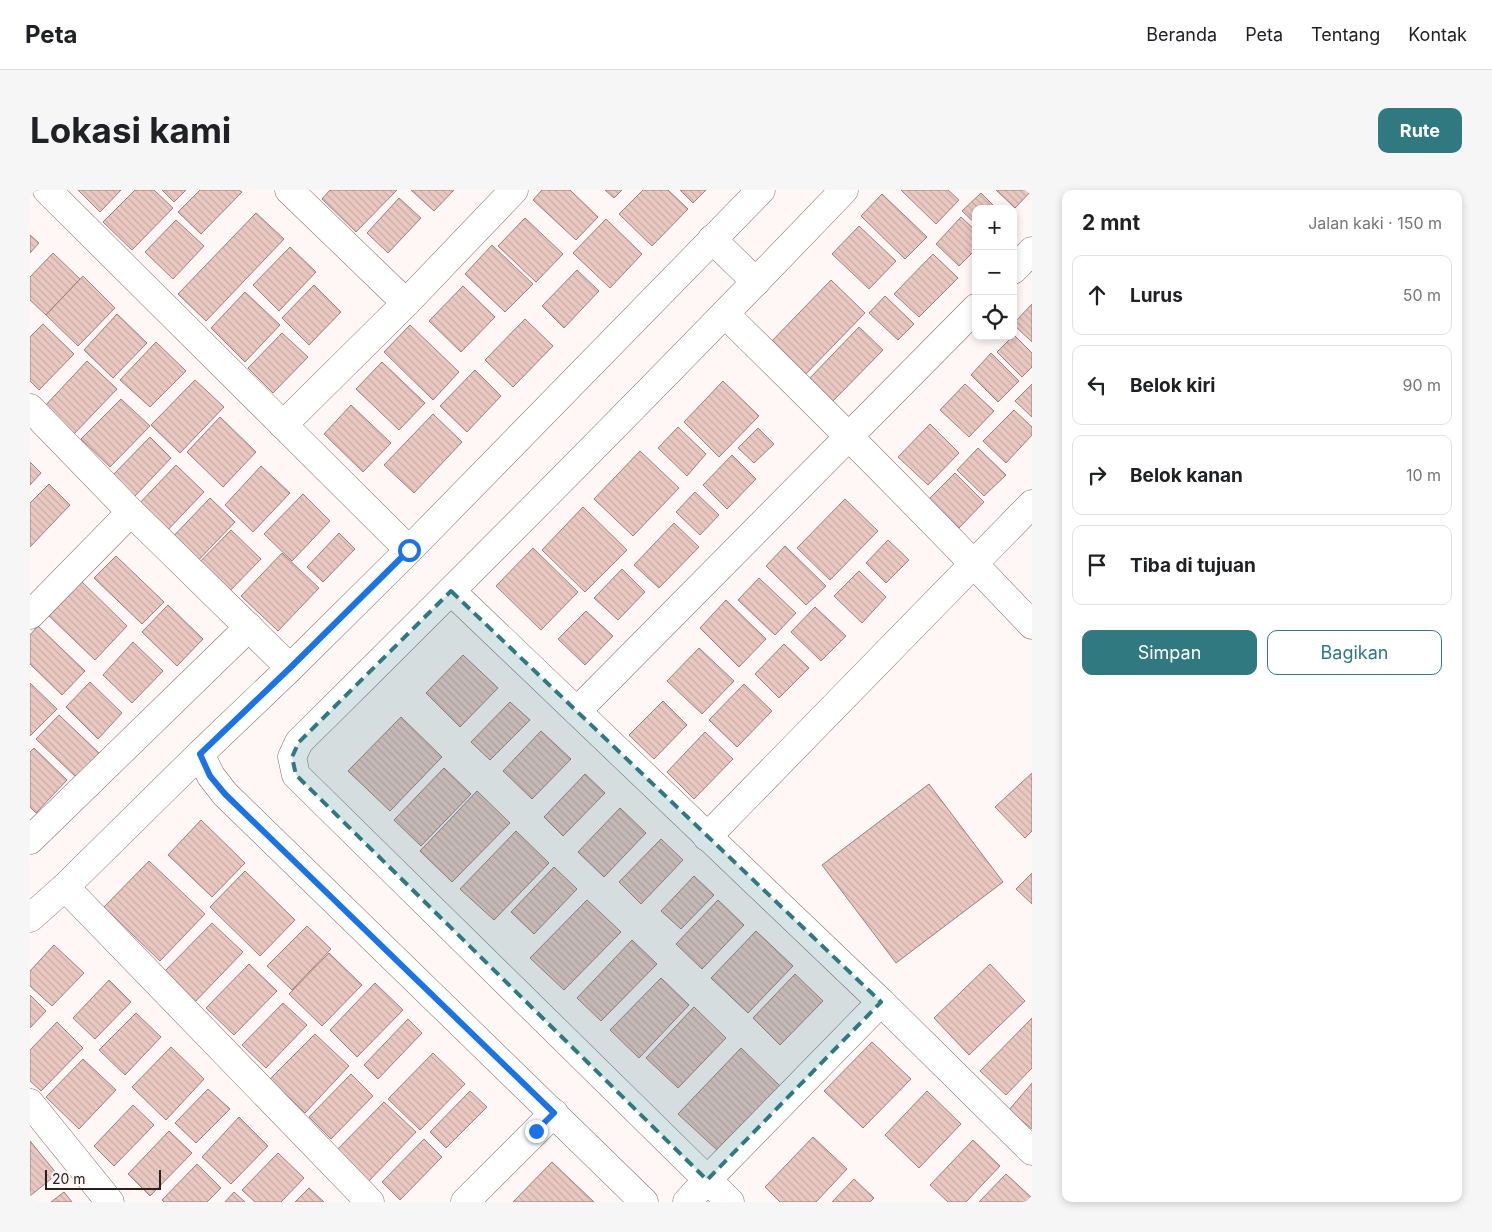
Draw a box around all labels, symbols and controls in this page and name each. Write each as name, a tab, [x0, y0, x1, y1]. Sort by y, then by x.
text: Peta	[25, 20, 78, 49]
text: Beranda	[1146, 24, 1217, 45]
text: Peta	[1245, 24, 1283, 45]
text: Tentang	[1311, 24, 1380, 45]
text: Kontak	[1408, 24, 1467, 45]
button: Rute	[1378, 108, 1462, 153]
text: Lokasi kami	[30, 109, 231, 151]
map controls	[972, 205, 1017, 340]
button: +	[972, 205, 1017, 250]
text: 2 mnt	[1082, 210, 1140, 235]
text: Jalan kaki · 150 m	[1308, 213, 1442, 233]
button: −	[972, 250, 1017, 295]
icon: ahead	[1083, 281, 1111, 309]
text: Lurus	[1130, 284, 1183, 307]
text: 50 m	[1403, 285, 1441, 305]
button: locate	[972, 295, 1017, 340]
icon: left	[1083, 371, 1111, 399]
text: Belok kiri	[1130, 374, 1215, 397]
text: 90 m	[1402, 375, 1441, 395]
icon: right	[1083, 461, 1111, 489]
text: Belok kanan	[1130, 464, 1243, 487]
text: 10 m	[1406, 465, 1441, 485]
route start	[398, 539, 421, 562]
icon: arrive	[1083, 551, 1111, 579]
text: Tiba di tujuan	[1130, 554, 1256, 577]
button: Simpan	[1082, 630, 1257, 675]
button: Bagikan	[1267, 630, 1442, 675]
route end	[525, 1120, 548, 1143]
scale bar	[45, 1167, 161, 1190]
text: 20 m	[52, 1170, 86, 1187]

